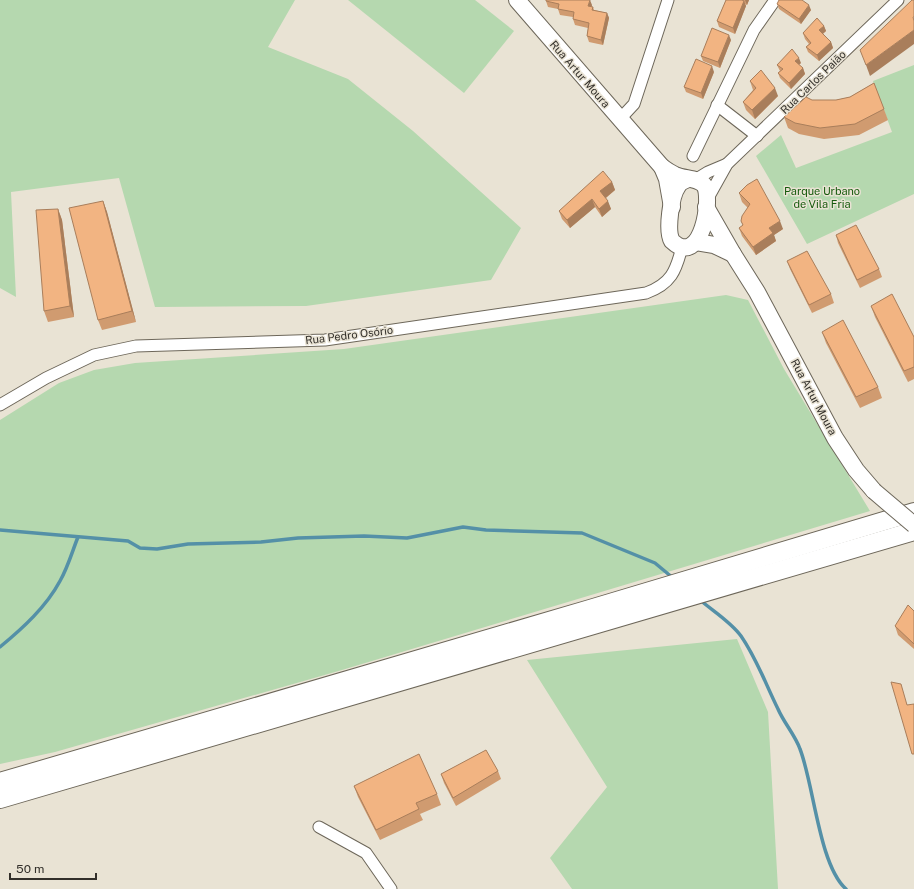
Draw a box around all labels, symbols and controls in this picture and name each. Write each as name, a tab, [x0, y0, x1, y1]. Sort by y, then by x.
street label: Rua Artur Moura	[548, 38, 612, 110]
street label: Rua Carlos Paião	[778, 48, 848, 116]
park label: Parque Urbano de Vila Fria	[784, 185, 860, 210]
street label: Rua Pedro Osório	[304, 324, 394, 346]
street label: Rua Artur Moura	[789, 357, 839, 437]
scale bar	[10, 855, 96, 881]
text: 50 m	[16, 862, 44, 876]

